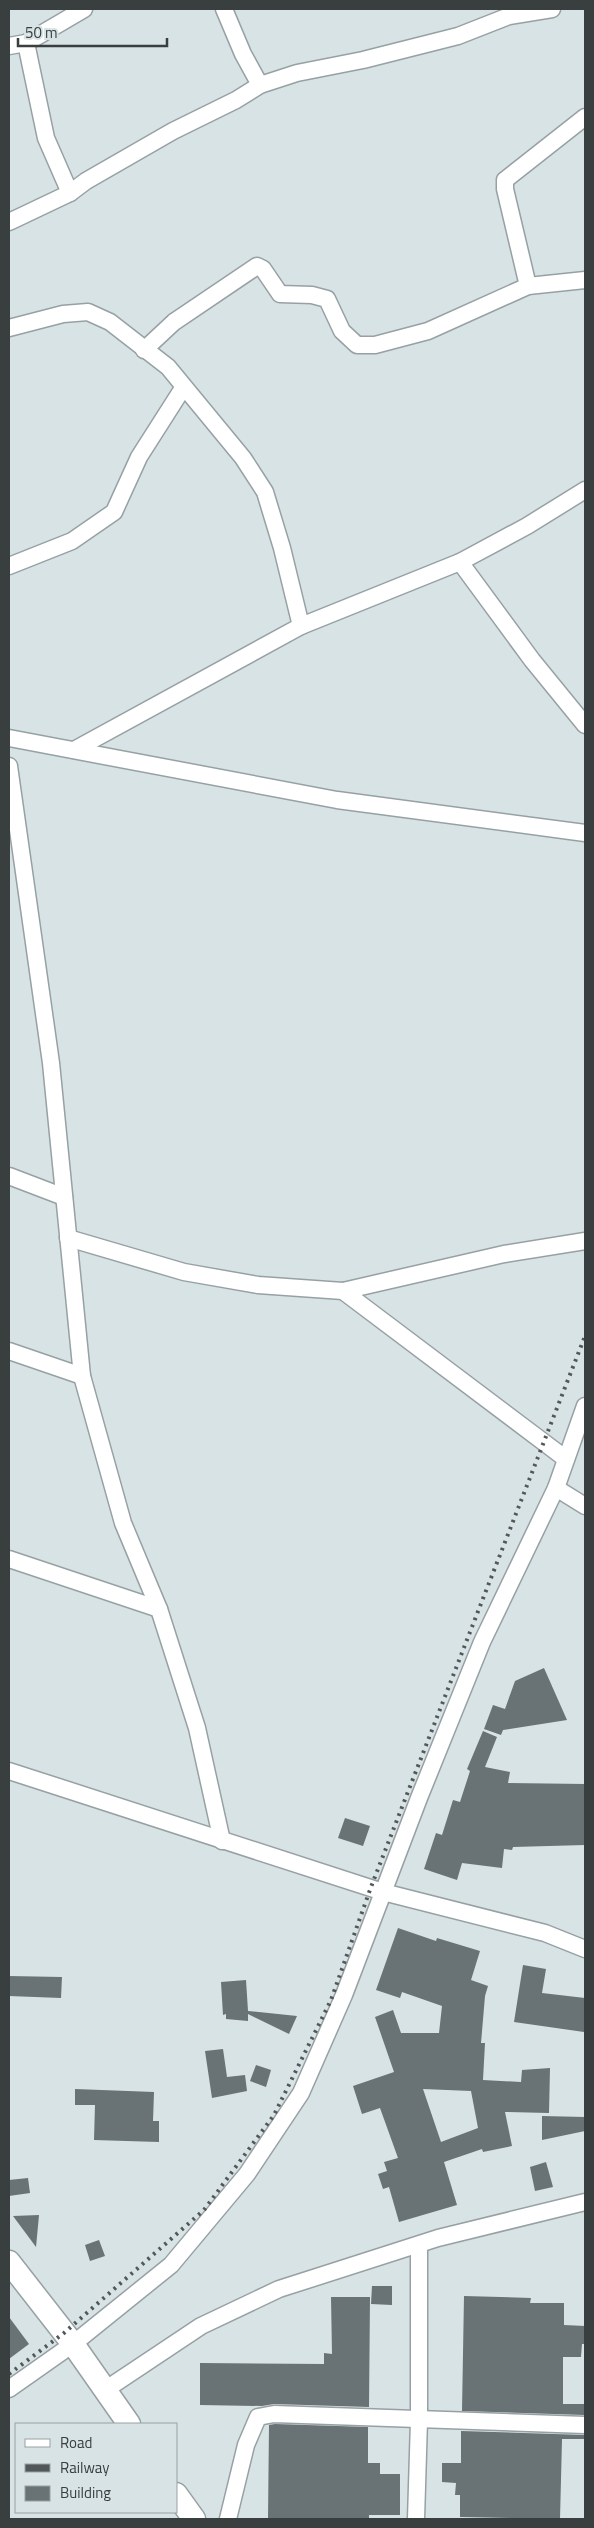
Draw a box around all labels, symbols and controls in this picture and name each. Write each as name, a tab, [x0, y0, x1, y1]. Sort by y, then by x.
scale bar	[18, 15, 166, 47]
text: 50 m	[25, 21, 58, 44]
legend	[15, 2423, 178, 2513]
text: Road	[60, 2431, 92, 2454]
text: Railway	[60, 2456, 110, 2479]
text: Building	[60, 2481, 111, 2504]

